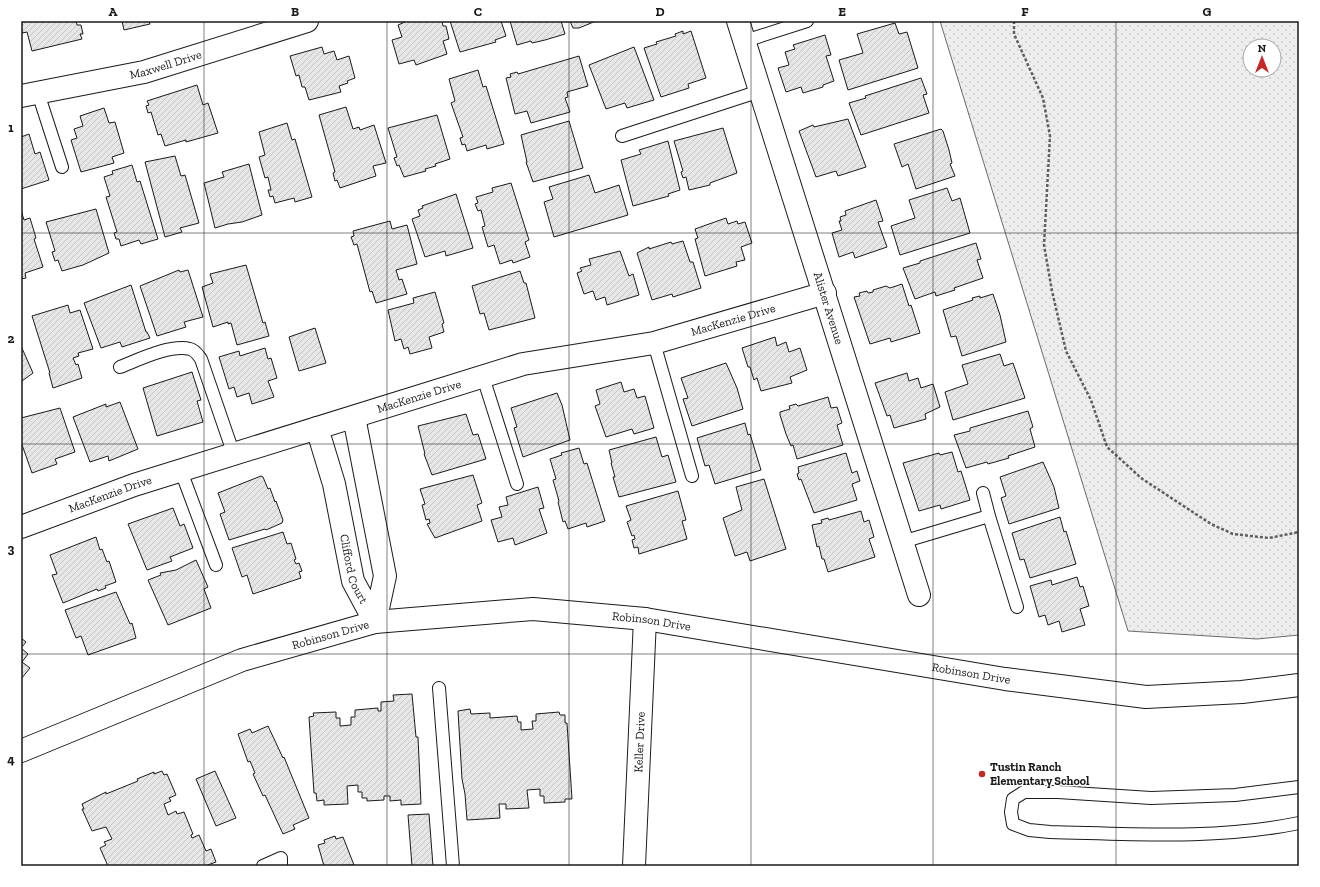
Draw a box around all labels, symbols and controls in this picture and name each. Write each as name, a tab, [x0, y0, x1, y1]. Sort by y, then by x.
text: A	[109, 4, 118, 19]
text: B	[291, 4, 299, 19]
text: C	[474, 4, 482, 19]
text: D	[655, 4, 665, 19]
text: E	[838, 4, 846, 19]
text: F	[1021, 4, 1029, 19]
text: G	[1203, 4, 1212, 19]
north arrow	[1242, 38, 1282, 78]
text: N	[1258, 42, 1267, 55]
street label: Maxwell Drive	[128, 47, 204, 82]
text: 1	[8, 120, 14, 135]
street label: Alister Avenue	[811, 270, 847, 346]
street label: MacKenzie Drive	[689, 301, 777, 339]
text: 2	[8, 331, 15, 346]
street label: MacKenzie Drive	[375, 377, 463, 416]
street label: MacKenzie Drive	[67, 473, 154, 516]
street label: Clifford Court	[337, 533, 371, 607]
text: 3	[8, 541, 15, 556]
street label: Robinson Drive	[611, 609, 692, 634]
street label: Robinson Drive	[290, 617, 371, 652]
street label: Robinson Drive	[931, 660, 1012, 687]
street label: Keller Drive	[631, 711, 648, 773]
text: 4	[7, 752, 15, 767]
place label: Tustin Ranch Elementary School	[990, 760, 1090, 788]
marker: Tustin Ranch Elementary School	[977, 769, 987, 779]

